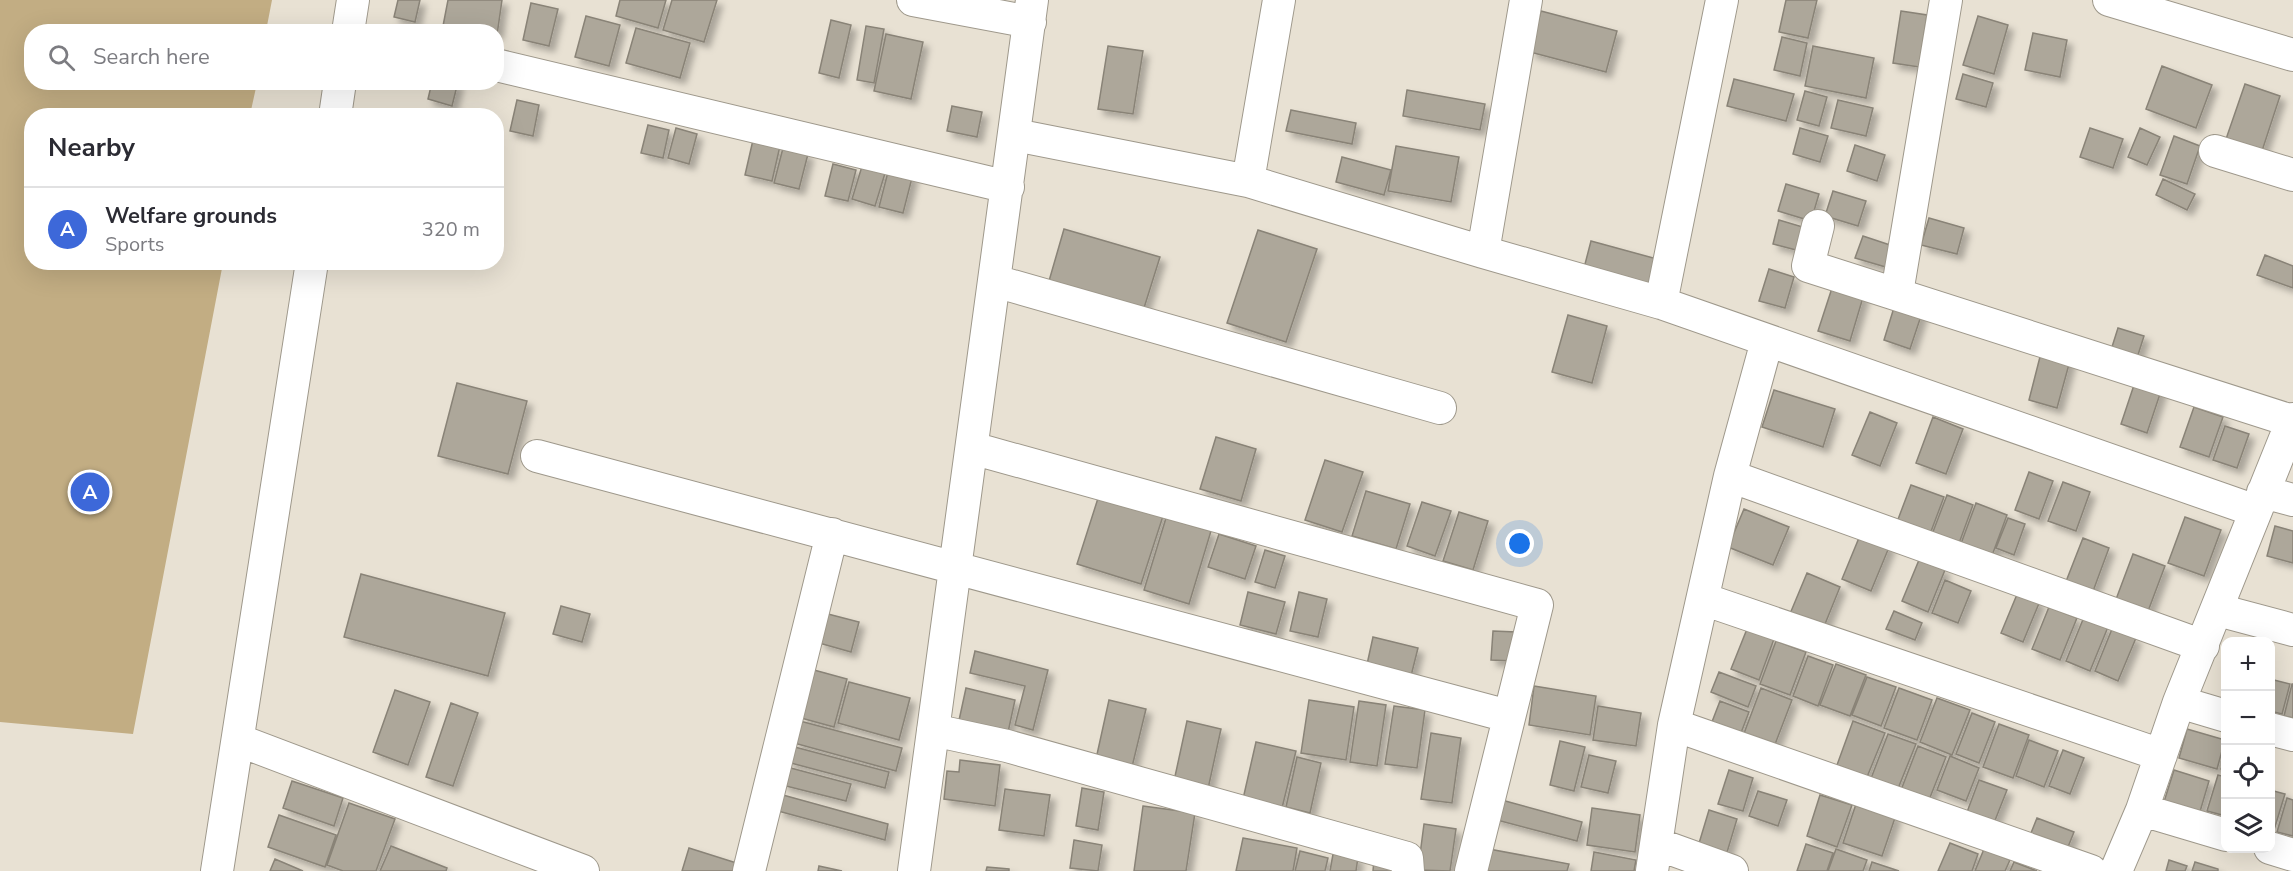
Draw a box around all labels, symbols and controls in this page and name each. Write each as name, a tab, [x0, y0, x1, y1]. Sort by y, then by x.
search box	[24, 24, 504, 90]
icon: search	[45, 41, 78, 74]
text: Search here	[93, 42, 210, 72]
text: Nearby	[48, 130, 135, 165]
text: Welfare grounds	[105, 201, 277, 231]
text: A	[60, 216, 75, 243]
text: 320 m	[422, 216, 480, 243]
text: Sports	[105, 231, 164, 258]
pin: A	[70, 470, 110, 514]
your location	[1505, 529, 1534, 558]
map controls	[2221, 637, 2275, 853]
button: +	[2221, 637, 2275, 691]
button: −	[2221, 691, 2275, 745]
button: locate	[2221, 745, 2275, 799]
button: layers	[2221, 799, 2275, 853]

